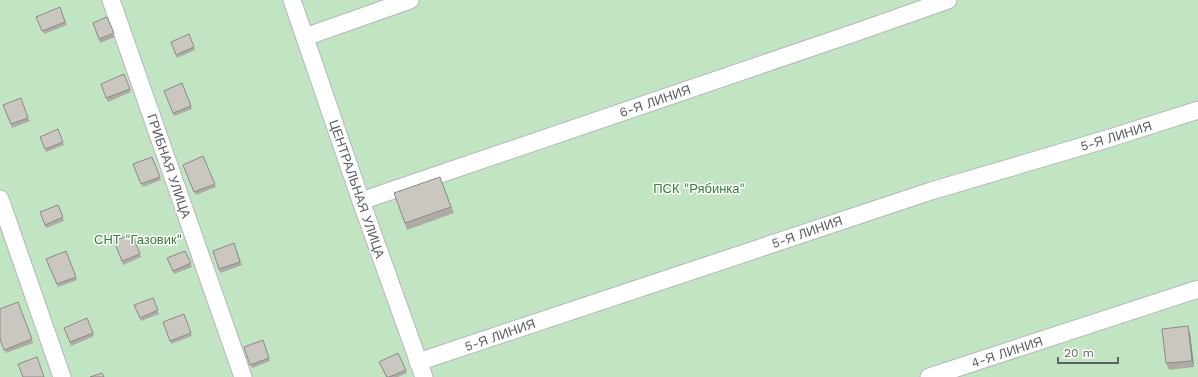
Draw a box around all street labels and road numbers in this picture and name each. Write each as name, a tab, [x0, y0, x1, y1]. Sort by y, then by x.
street label: 6-Я ЛИНИЯ	[617, 82, 693, 120]
street label: ГРИБНАЯ УЛИЦА	[144, 112, 194, 220]
street label: ЦЕНТРАЛЬНАЯ УЛИЦА	[326, 118, 388, 260]
street label: 5-Я ЛИНИЯ	[1078, 118, 1154, 154]
street label: 5-Я ЛИНИЯ	[770, 213, 844, 251]
street label: 5-Я ЛИНИЯ	[463, 316, 537, 354]
street label: 4-Я ЛИНИЯ	[969, 333, 1045, 371]

